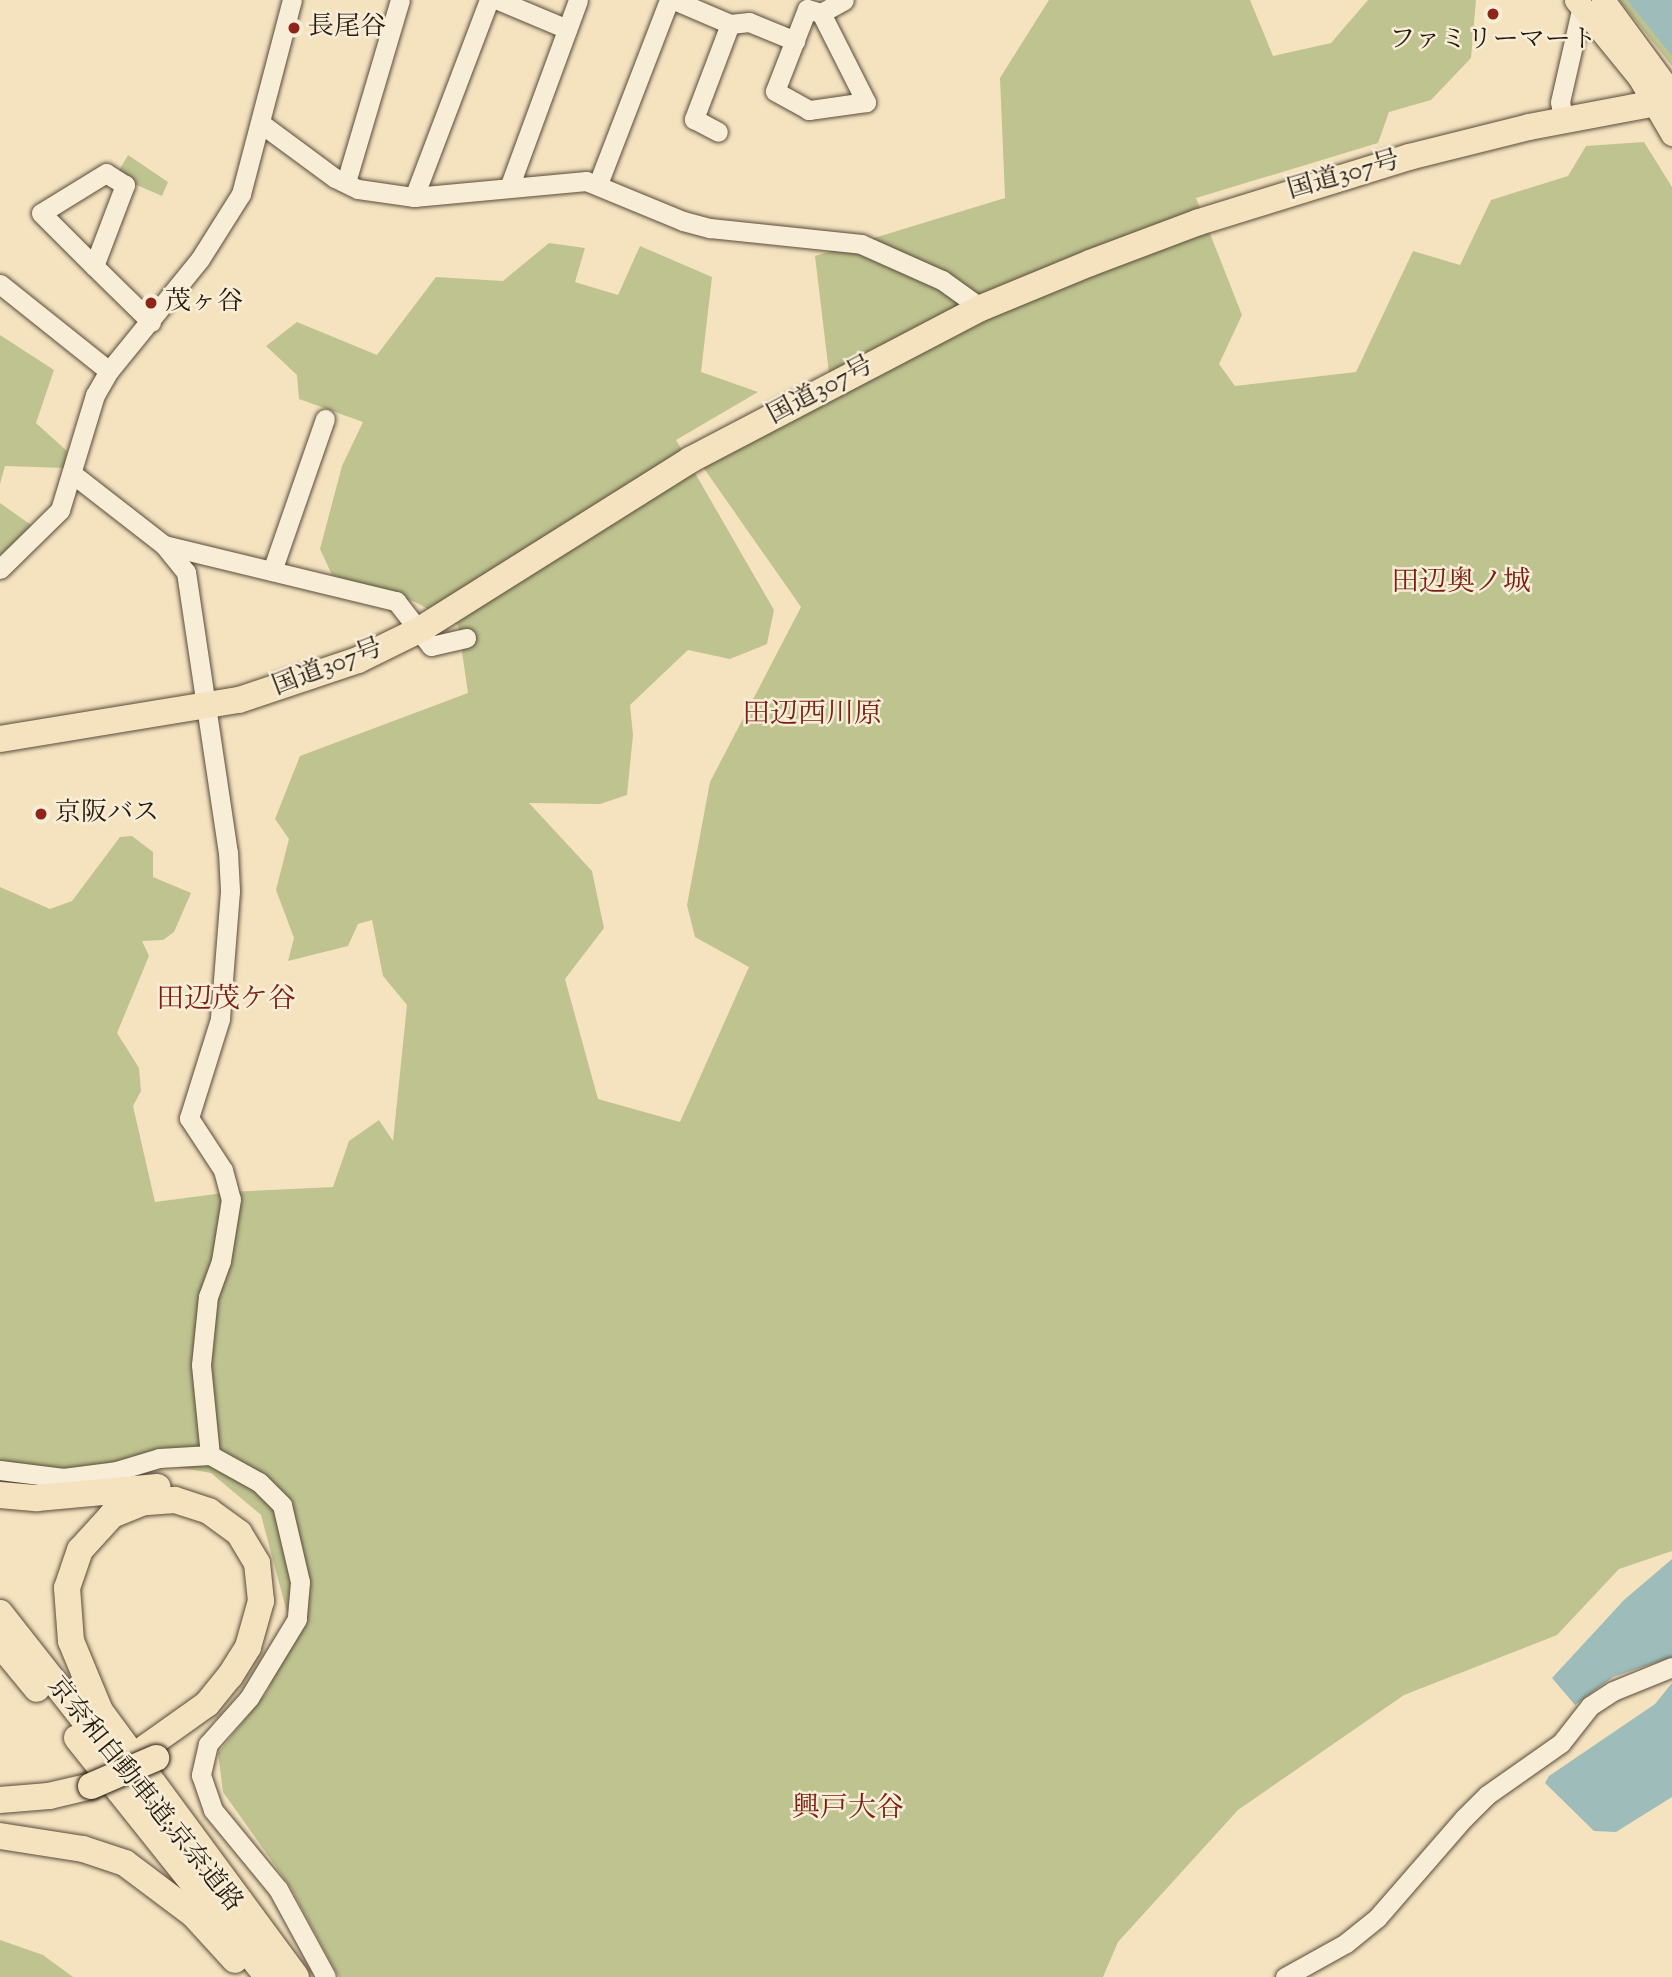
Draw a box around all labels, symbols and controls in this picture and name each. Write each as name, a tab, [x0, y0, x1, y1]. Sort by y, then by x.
marker: ファミリーマート	[1485, 6, 1501, 22]
place label: 長尾谷	[308, 12, 386, 44]
marker: 長尾谷	[286, 20, 302, 36]
place label: ファミリーマート	[1389, 25, 1597, 57]
street label: 国道307号	[1284, 145, 1404, 207]
place label: 茂ヶ谷	[165, 287, 243, 319]
marker: 茂ヶ谷	[143, 295, 159, 311]
street label: 国道307号	[763, 350, 879, 432]
district label: 田辺奥ノ城	[1391, 566, 1531, 600]
street label: 国道307号	[269, 633, 387, 703]
district label: 田辺西川原	[742, 698, 882, 732]
place label: 京阪バス	[55, 798, 159, 830]
marker: 京阪バス	[33, 806, 49, 822]
district label: 田辺茂ケ谷	[156, 983, 296, 1017]
street label: 京奈和自動車道;京奈道路	[40, 1671, 248, 1919]
district label: 興戸大谷	[792, 1792, 904, 1826]

